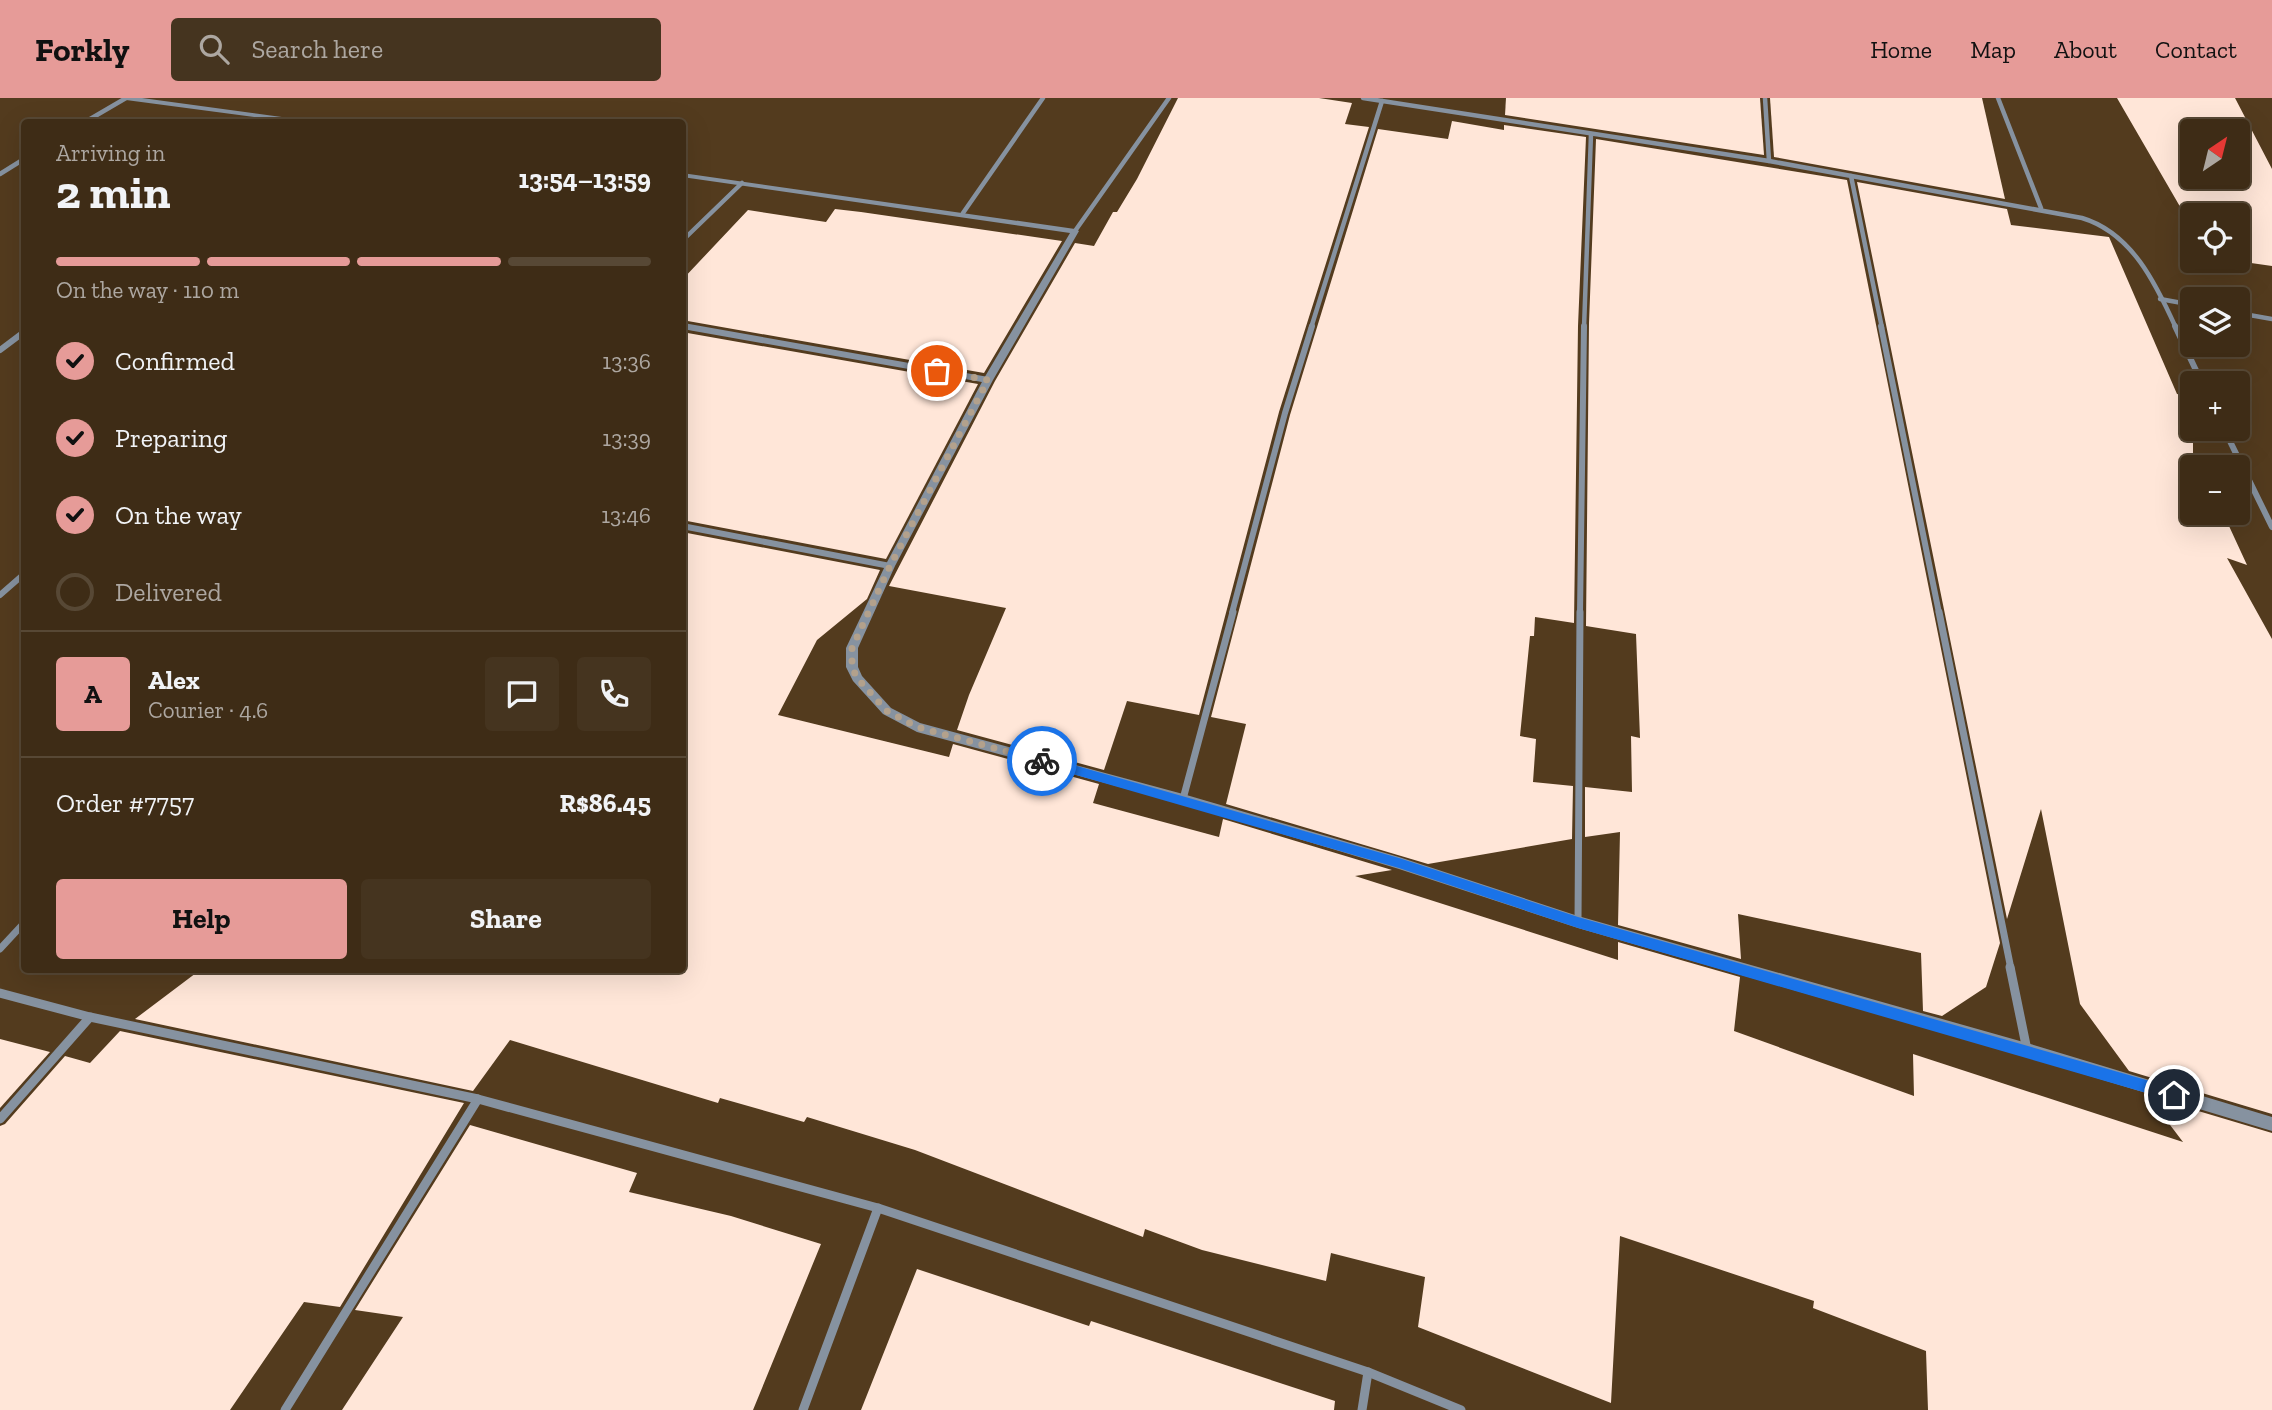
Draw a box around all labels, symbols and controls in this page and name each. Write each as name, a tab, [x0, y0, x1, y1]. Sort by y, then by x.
search box	[171, 18, 661, 81]
text: Forkly	[35, 30, 129, 69]
icon: search	[195, 30, 233, 68]
text: Search here	[251, 33, 383, 65]
text: Home	[1870, 35, 1932, 64]
text: Map	[1970, 35, 2016, 64]
text: About	[2054, 35, 2117, 64]
text: Contact	[2155, 35, 2237, 64]
north arrow	[2180, 119, 2250, 189]
map controls	[2180, 119, 2250, 525]
text: Arriving in	[56, 139, 165, 167]
text: 13:54–13:59	[518, 163, 651, 195]
text: 2 min	[56, 165, 171, 220]
button: locate	[2180, 203, 2250, 273]
text: On the way · 110 m	[56, 276, 239, 304]
button: layers	[2180, 287, 2250, 357]
pin	[907, 341, 967, 401]
icon: check	[56, 342, 94, 380]
text: Confirmed	[115, 345, 235, 377]
text: 13:36	[602, 347, 651, 375]
icon: bag	[918, 352, 956, 390]
button: +	[2180, 371, 2250, 441]
icon: check	[56, 419, 94, 457]
text: Preparing	[115, 422, 227, 454]
text: 13:39	[602, 424, 651, 452]
button: −	[2180, 455, 2250, 525]
icon: check	[56, 496, 94, 534]
text: On the way	[115, 499, 242, 531]
text: 13:46	[601, 501, 651, 529]
text: Delivered	[115, 576, 222, 608]
button: chat	[485, 657, 559, 731]
button: phone	[577, 657, 651, 731]
text: Alex	[148, 664, 200, 696]
text: A	[84, 678, 102, 710]
text: Courier · 4.6	[148, 696, 268, 724]
courier	[1007, 726, 1077, 796]
icon: bike	[1023, 742, 1061, 780]
text: Order #7757	[56, 787, 194, 819]
text: R$86.45	[559, 787, 651, 819]
button: Help	[56, 879, 347, 959]
button: Share	[361, 879, 651, 959]
pin	[2144, 1065, 2204, 1125]
icon: home	[2155, 1076, 2193, 1114]

